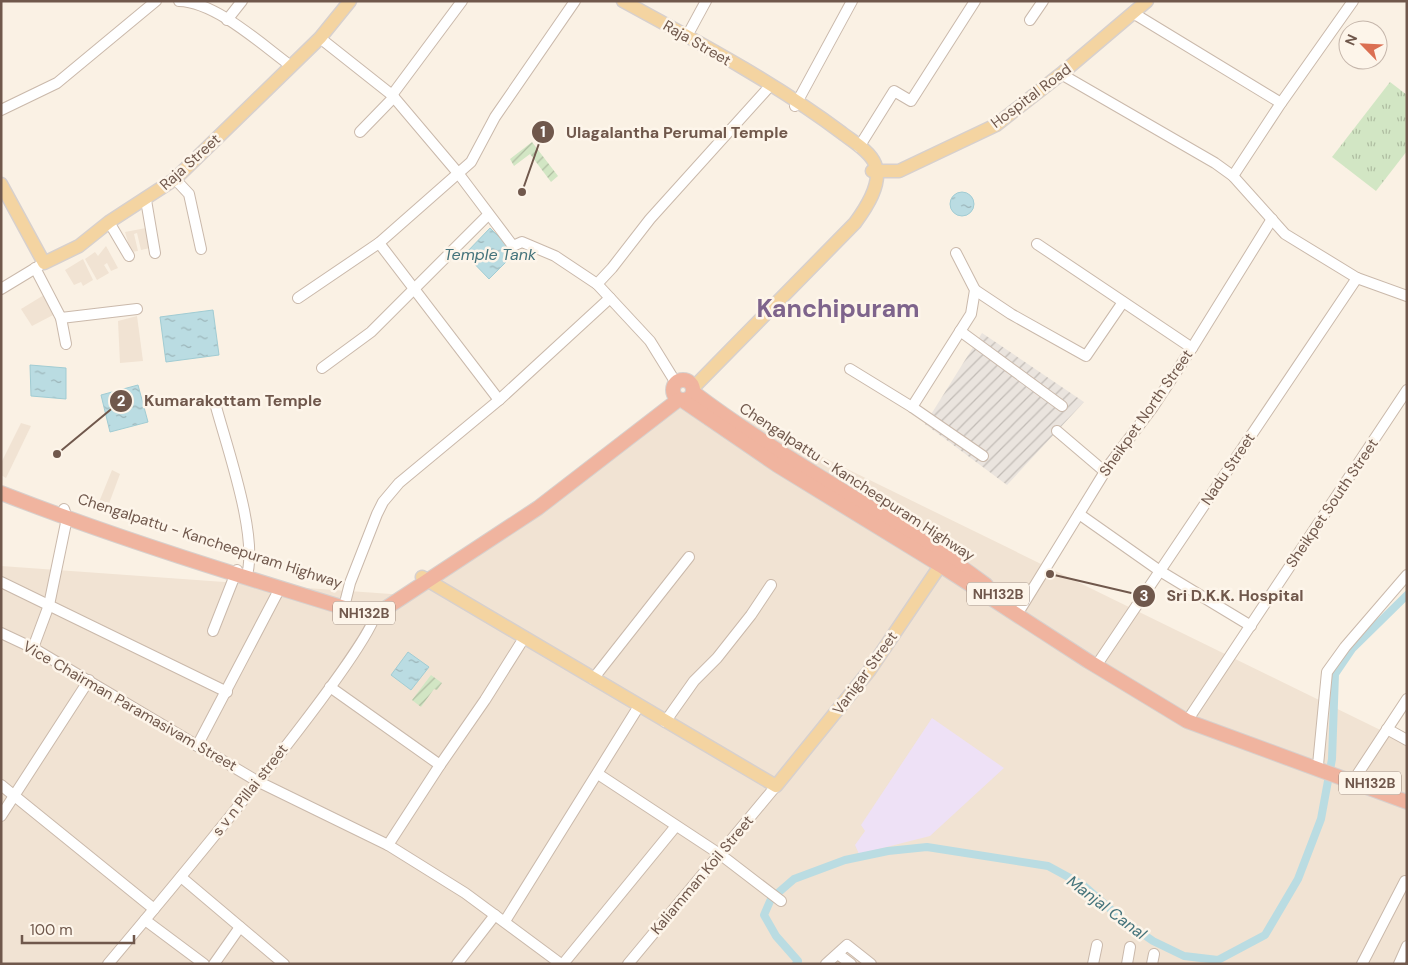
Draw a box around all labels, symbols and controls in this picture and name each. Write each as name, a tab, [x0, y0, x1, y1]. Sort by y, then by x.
street label: Raja Street	[659, 16, 735, 71]
north arrow	[1338, 20, 1388, 70]
text: N	[1341, 31, 1361, 48]
street label: Hospital Road	[987, 59, 1075, 133]
callout: Ulagalantha Perumal Temple	[531, 117, 798, 148]
text: 1	[540, 122, 546, 142]
text: Ulagalantha Perumal Temple	[566, 122, 788, 143]
street label: Raja Street	[155, 129, 225, 195]
water label: Temple Tank	[444, 244, 537, 265]
district label: Kanchipuram	[756, 292, 920, 325]
street label: Sheikpet North Street	[1095, 346, 1197, 480]
callout: Kumarakottam Temple	[109, 385, 332, 416]
text: Kumarakottam Temple	[144, 390, 322, 411]
text: 2	[117, 391, 126, 411]
street label: Chengalpattu - Kancheepuram Highway	[735, 398, 979, 566]
street label: Nadu Street	[1196, 429, 1260, 509]
street label: Sheikpet South Street	[1281, 434, 1383, 571]
street label: Chengalpattu - Kancheepuram Highway	[75, 489, 345, 594]
callout: Sri D.K.K. Hospital	[1132, 580, 1314, 611]
road number: NH132B	[967, 582, 1029, 606]
text: Sri D.K.K. Hospital	[1166, 585, 1304, 606]
text: 3	[1139, 586, 1149, 606]
road number: NH132B	[333, 602, 395, 624]
street label: Vanigar Street	[828, 627, 902, 719]
street label: Vice Chairman Paramasivam Street	[19, 636, 241, 776]
street label: s v n Pillai street	[208, 740, 292, 840]
road number: NH132B	[1339, 771, 1401, 794]
street label: Kaliamman Koil Street	[646, 811, 758, 939]
water label: Manjal Canal	[1063, 871, 1151, 944]
scale bar	[22, 912, 135, 944]
text: 100 m	[30, 920, 73, 940]

